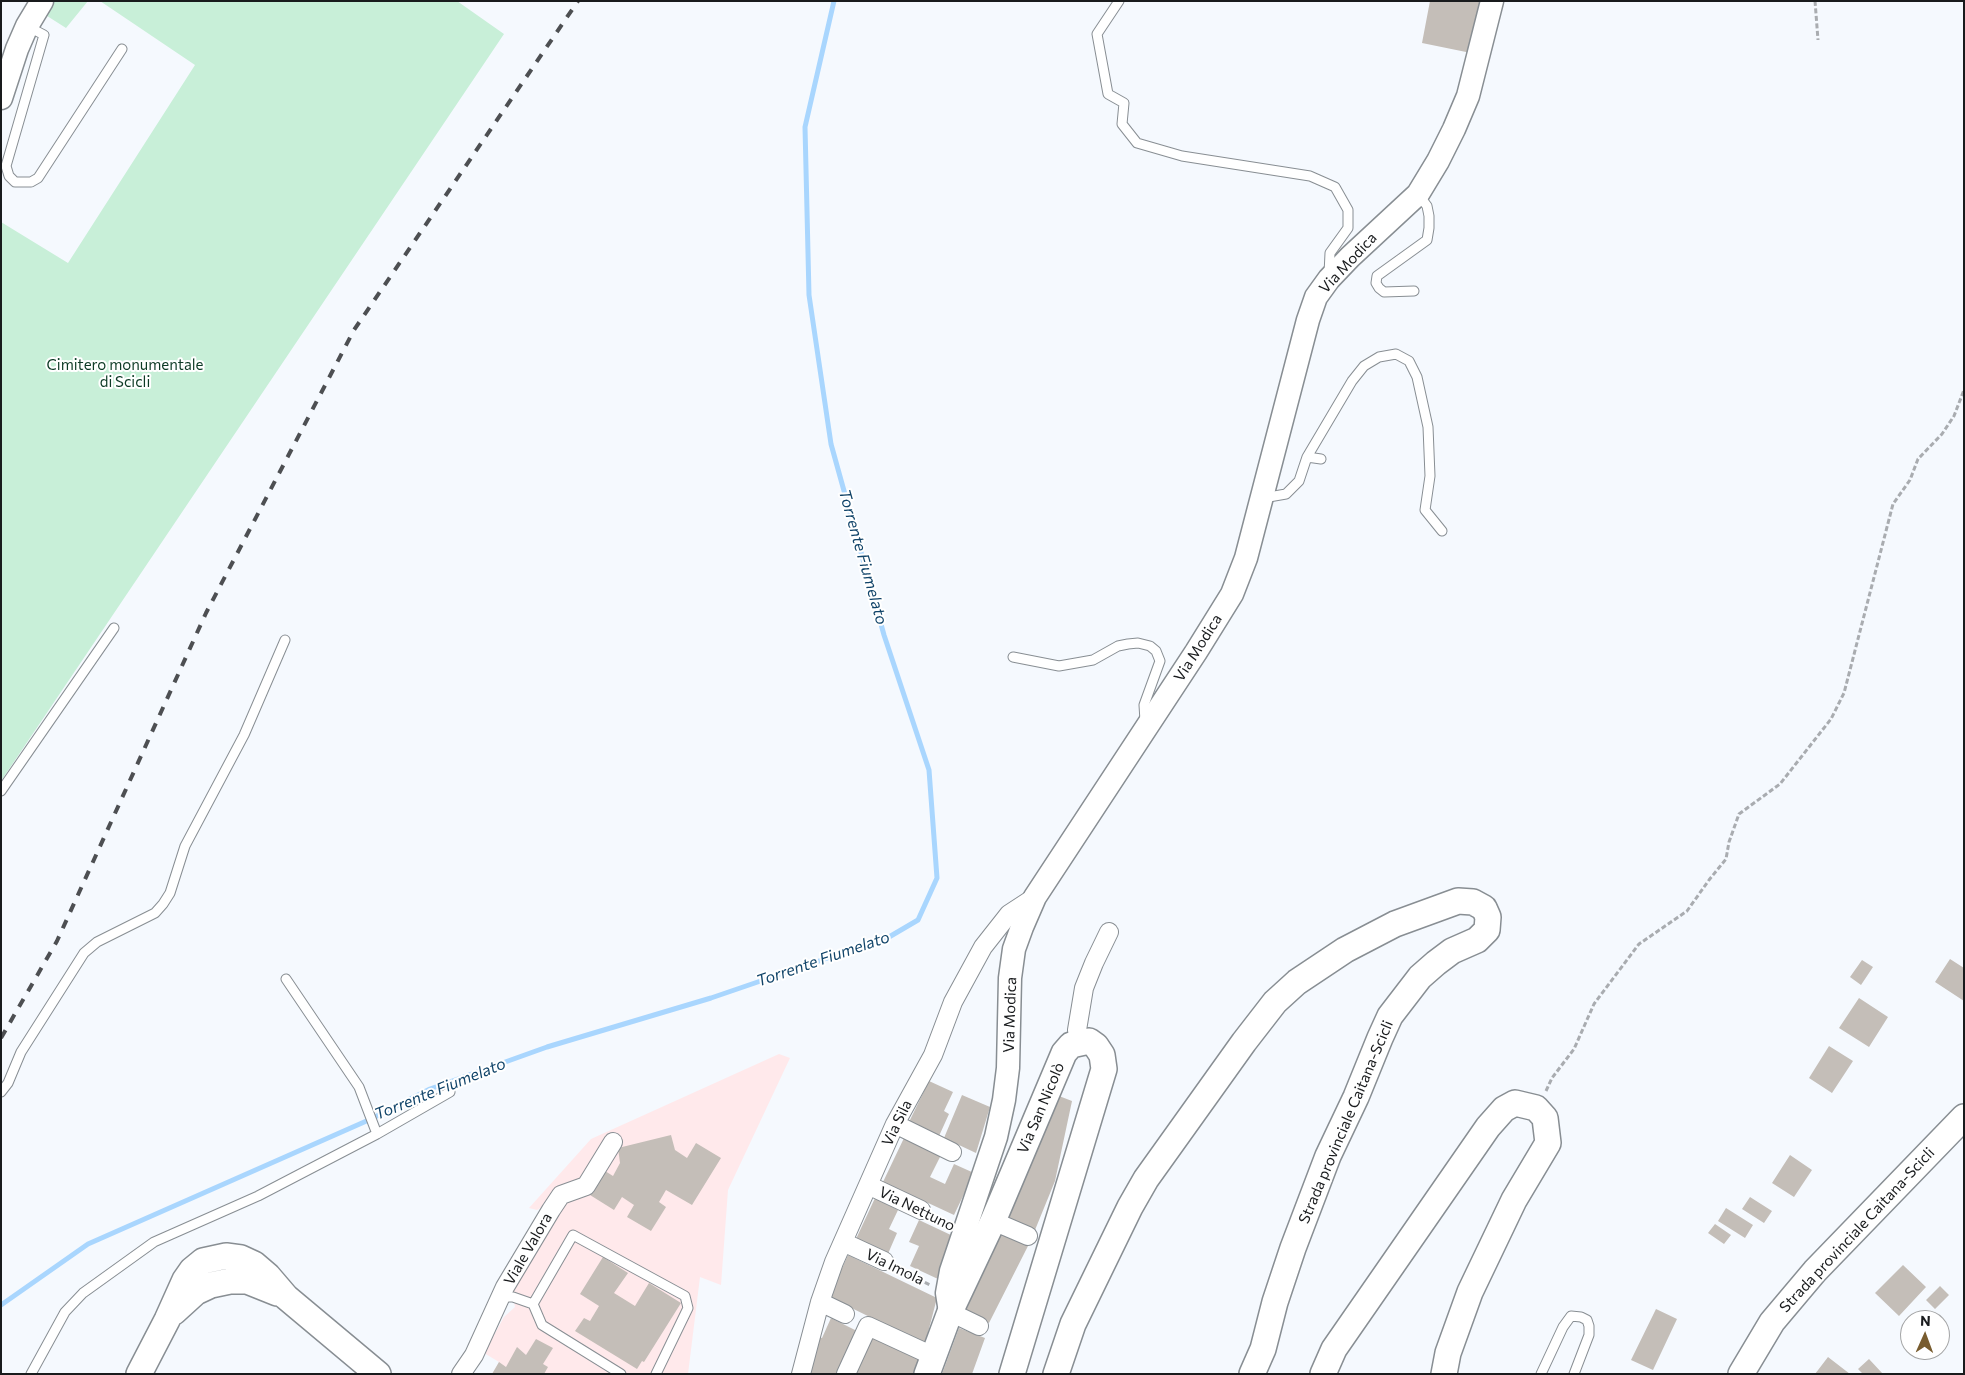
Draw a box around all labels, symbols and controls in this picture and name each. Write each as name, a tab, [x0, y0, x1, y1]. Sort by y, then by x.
street label: Via Modica	[1316, 229, 1380, 297]
park label: Cimitero monumentale di Scicli	[47, 356, 203, 391]
water label: Torrente Fiumelato	[835, 487, 891, 627]
street label: Via Modica	[1170, 611, 1226, 685]
water label: Torrente Fiumelato	[754, 927, 892, 991]
street label: Via Modica	[1000, 977, 1020, 1053]
street label: Strada provinciale Caitana-Scicli	[1295, 1018, 1397, 1226]
water label: Torrente Fiumelato	[372, 1054, 508, 1124]
street label: Via San Nicolò	[1014, 1060, 1068, 1156]
street label: Via Sila	[878, 1097, 916, 1149]
street label: Strada provinciale Caitana-Scicli	[1776, 1144, 1938, 1316]
street label: Via Nettuno	[876, 1183, 958, 1235]
street label: Viale Valora	[500, 1210, 556, 1288]
street label: Via Imola	[863, 1245, 927, 1289]
north arrow	[1900, 1310, 1950, 1360]
text: N	[1920, 1312, 1931, 1329]

